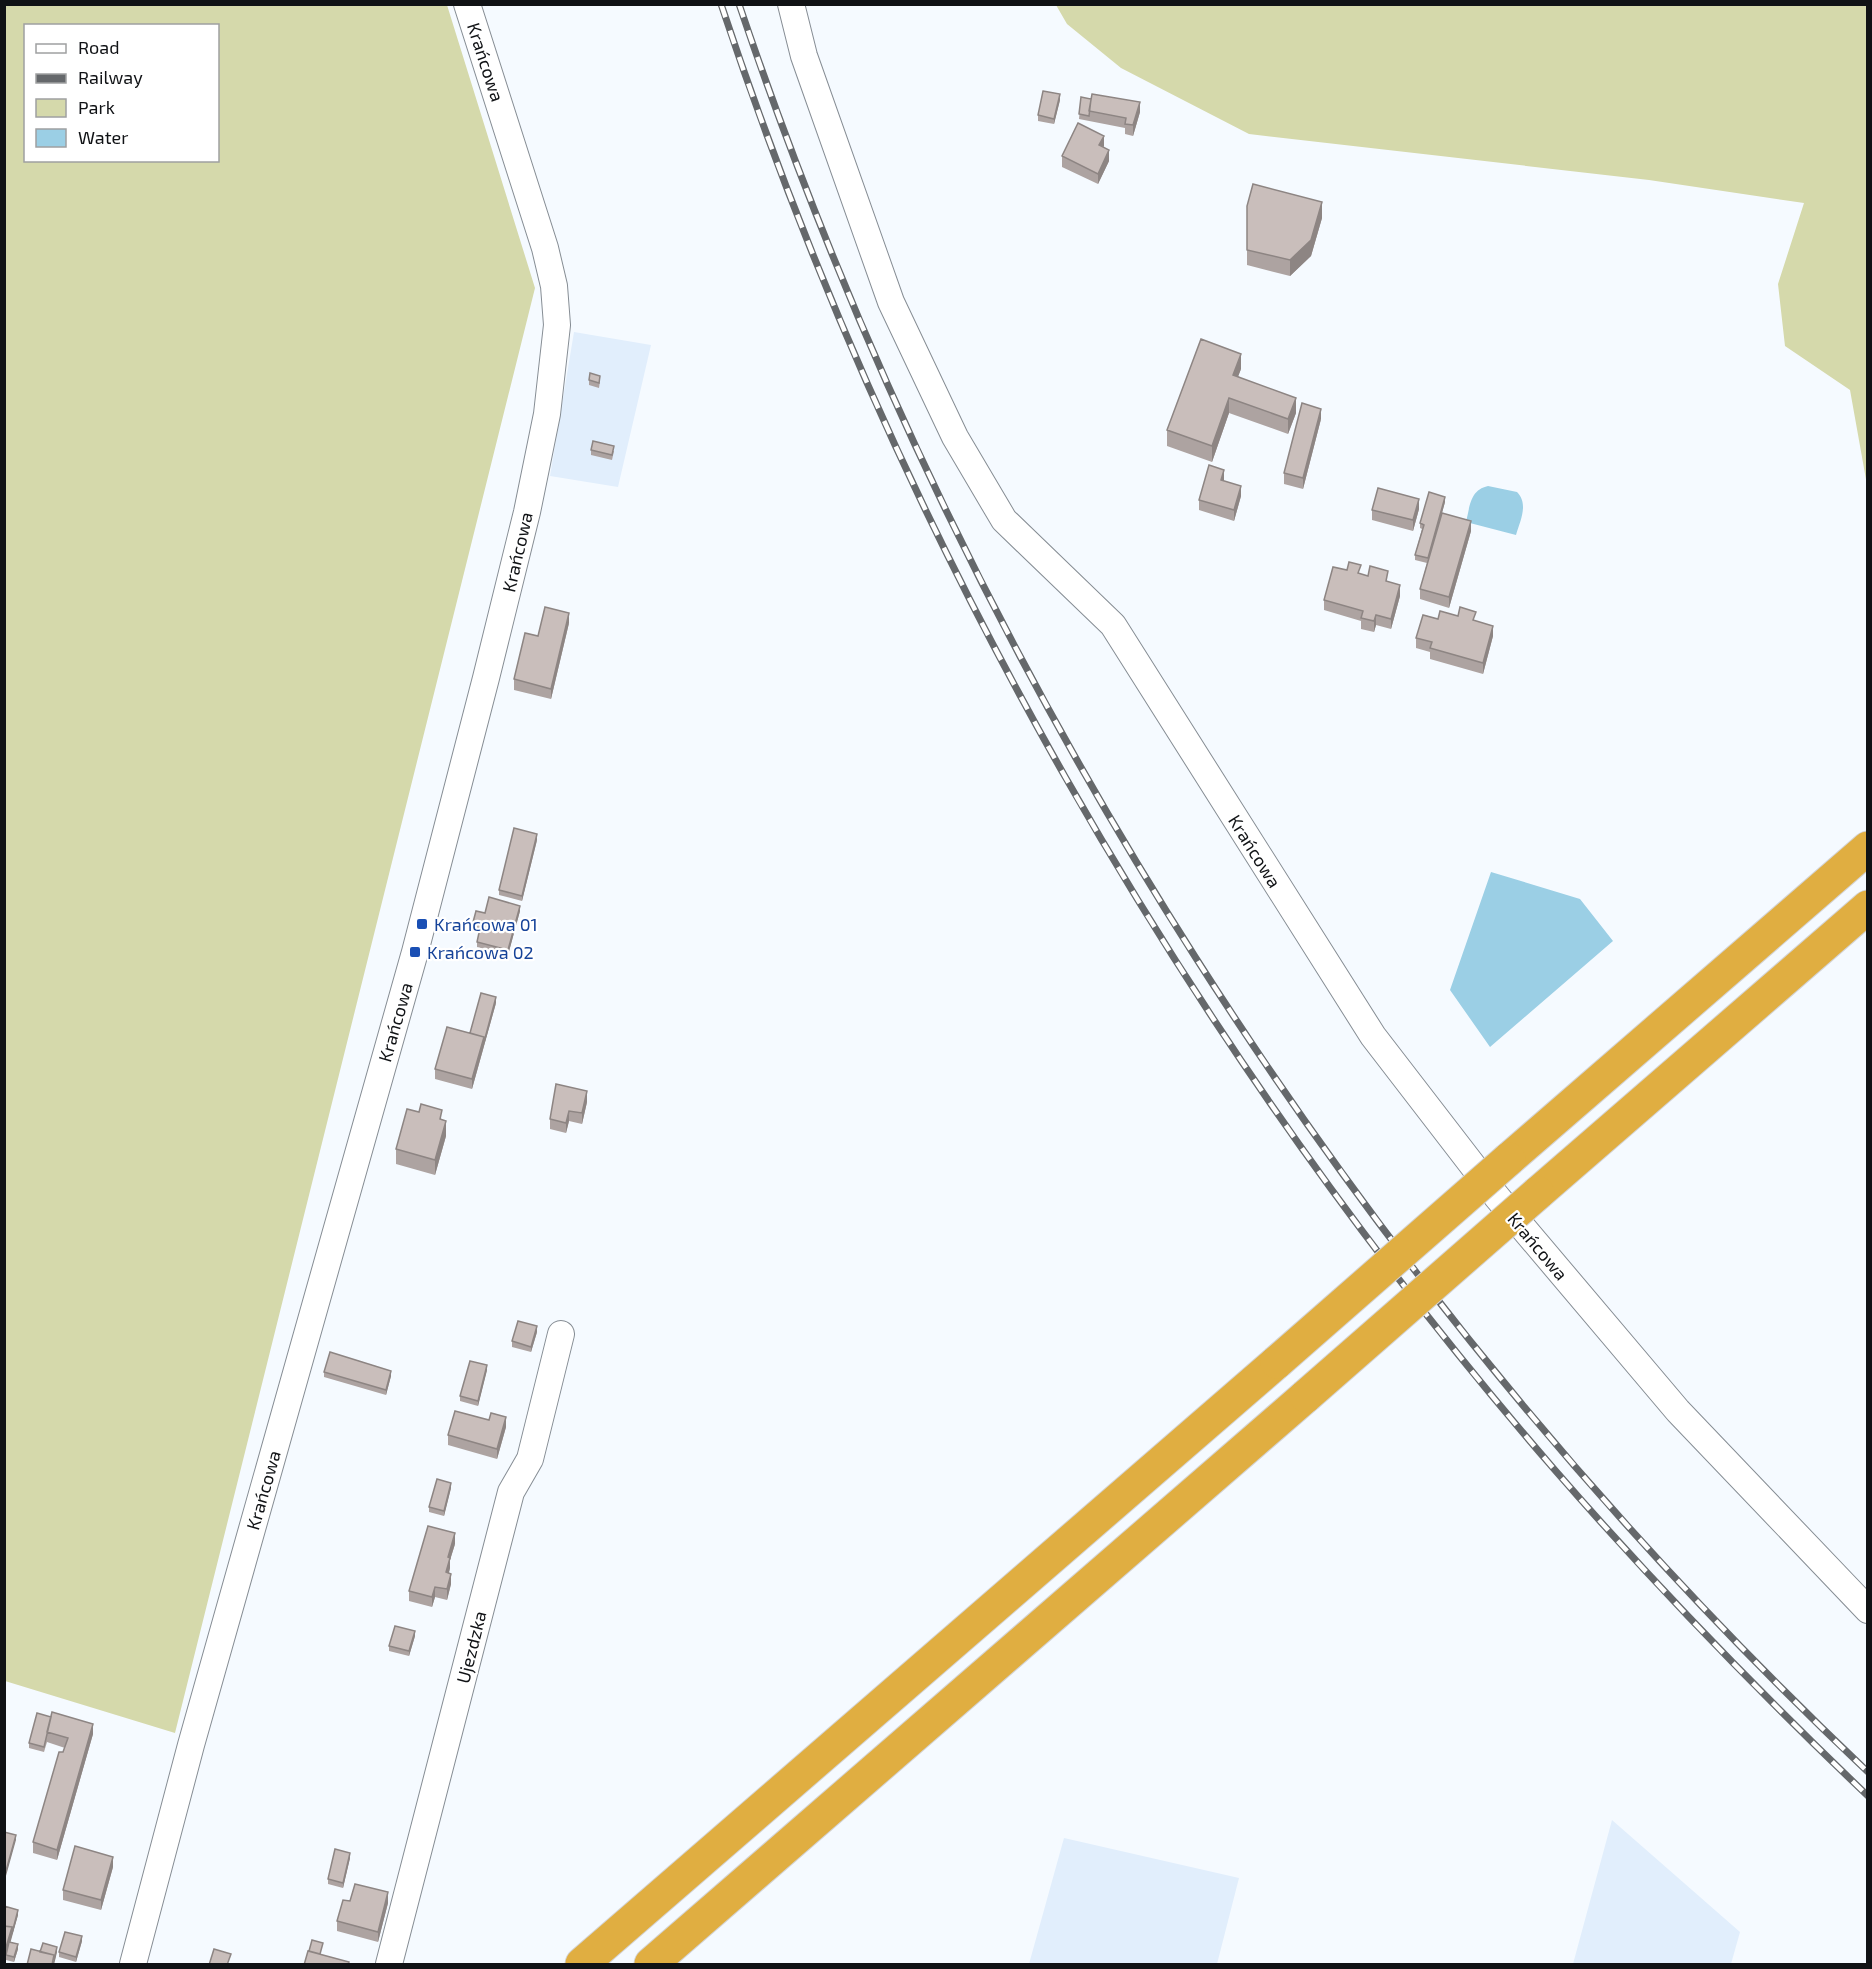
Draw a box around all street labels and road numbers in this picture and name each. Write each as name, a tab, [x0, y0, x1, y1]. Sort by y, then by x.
street label: Krańcowa	[463, 20, 509, 104]
street label: Krańcowa	[497, 510, 537, 594]
street label: Krańcowa	[1224, 811, 1286, 891]
street label: Krańcowa	[373, 980, 417, 1064]
street label: Krańcowa	[1503, 1208, 1573, 1284]
street label: Krańcowa	[241, 1448, 285, 1532]
street label: Ujezdzka	[451, 1609, 491, 1685]

